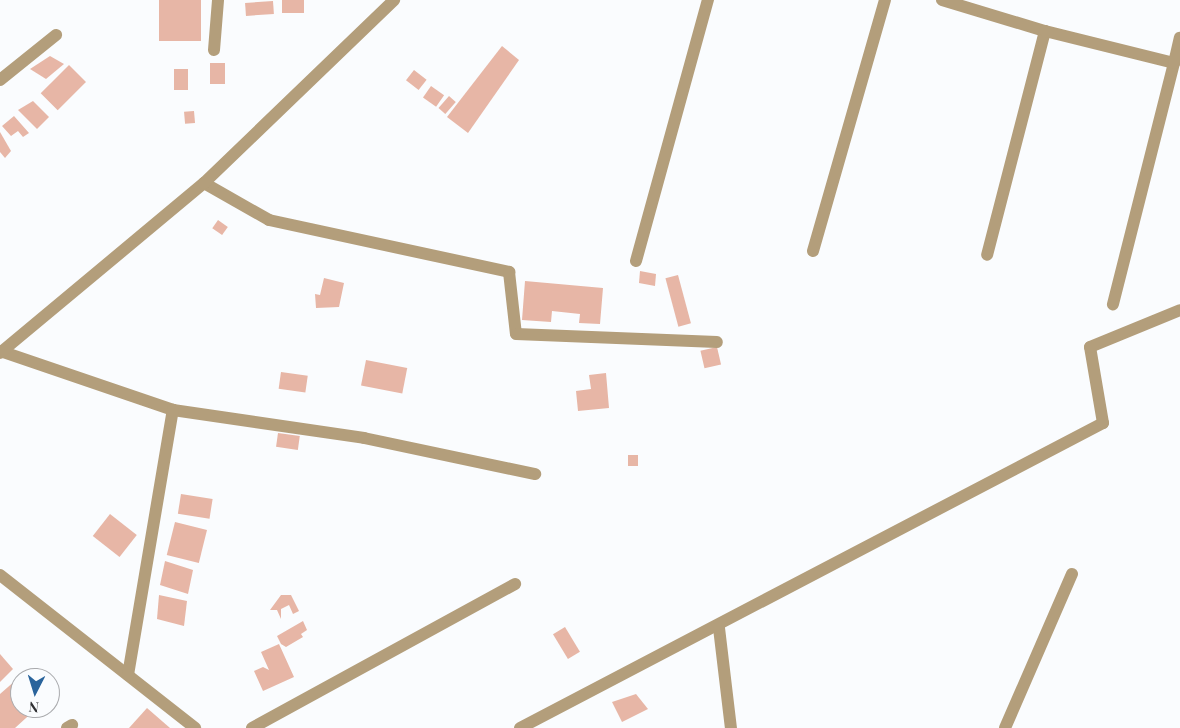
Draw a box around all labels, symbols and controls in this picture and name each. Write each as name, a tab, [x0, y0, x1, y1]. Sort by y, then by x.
north arrow	[10, 668, 60, 718]
text: N	[28, 698, 40, 717]

